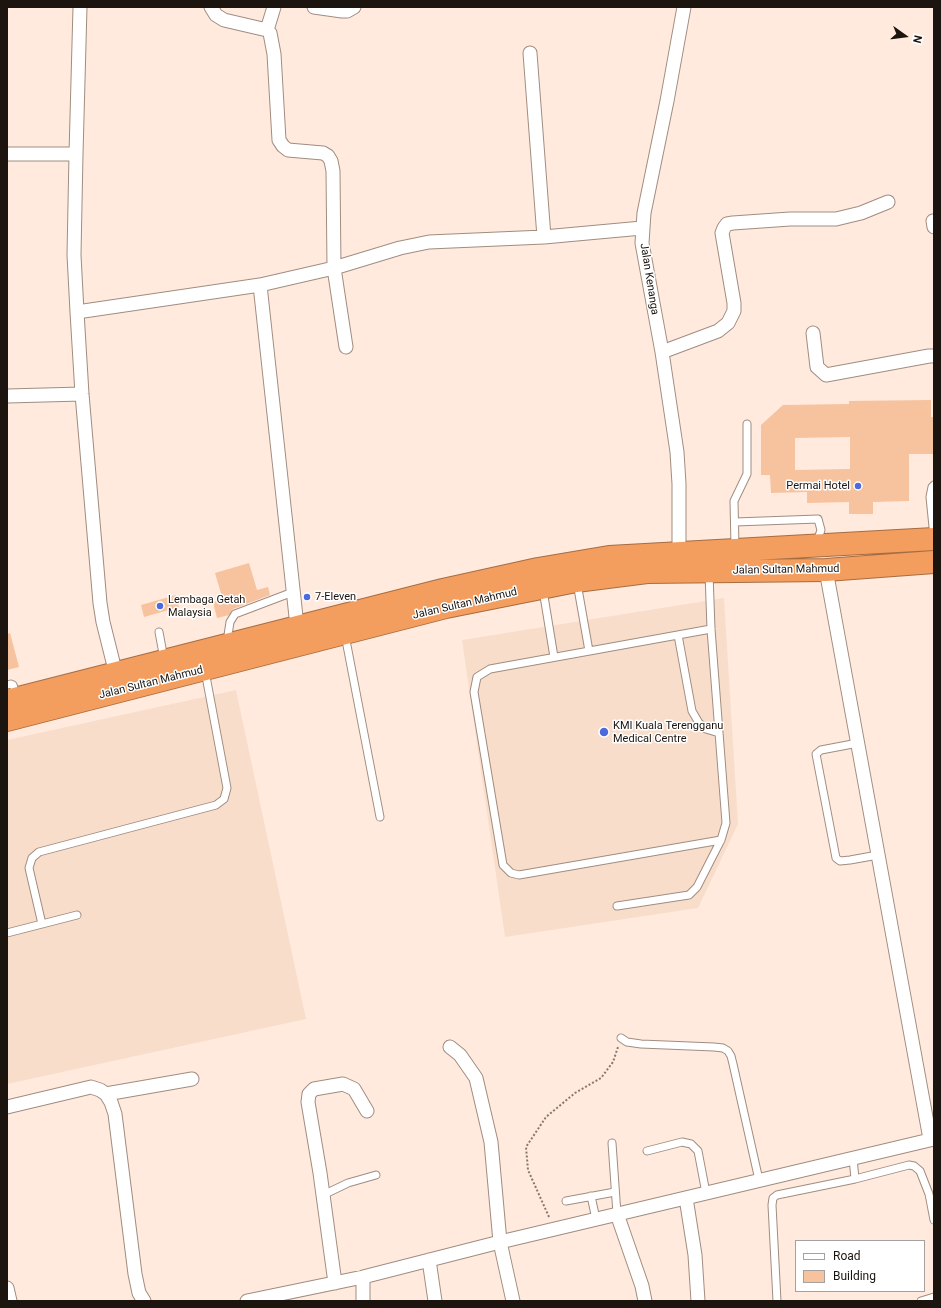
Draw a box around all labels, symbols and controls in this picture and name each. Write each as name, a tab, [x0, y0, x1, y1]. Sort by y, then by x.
north arrow	[885, 16, 925, 56]
text: N	[910, 34, 924, 44]
street label: Jalan Kenanga	[637, 242, 661, 316]
place label: Permai Hotel	[786, 479, 850, 493]
marker: Permai Hotel	[853, 481, 863, 491]
street label: Jalan Sultan Mahmud	[733, 562, 839, 578]
street label: Jalan Sultan Mahmud	[412, 586, 518, 622]
place label: 7-Eleven	[315, 590, 356, 604]
marker: 7-Eleven	[302, 592, 312, 602]
place label: Lembaga Getah Malaysia	[168, 593, 245, 619]
marker: Lembaga Getah Malaysia	[155, 601, 165, 611]
street label: Jalan Sultan Mahmud	[98, 664, 204, 702]
place label: KMI Kuala Terengganu Medical Centre	[613, 719, 723, 745]
marker: KMI Kuala Terengganu Medical Centre	[598, 726, 610, 738]
legend	[795, 1240, 925, 1292]
text: Road	[833, 1249, 861, 1263]
text: Building	[833, 1269, 876, 1283]

